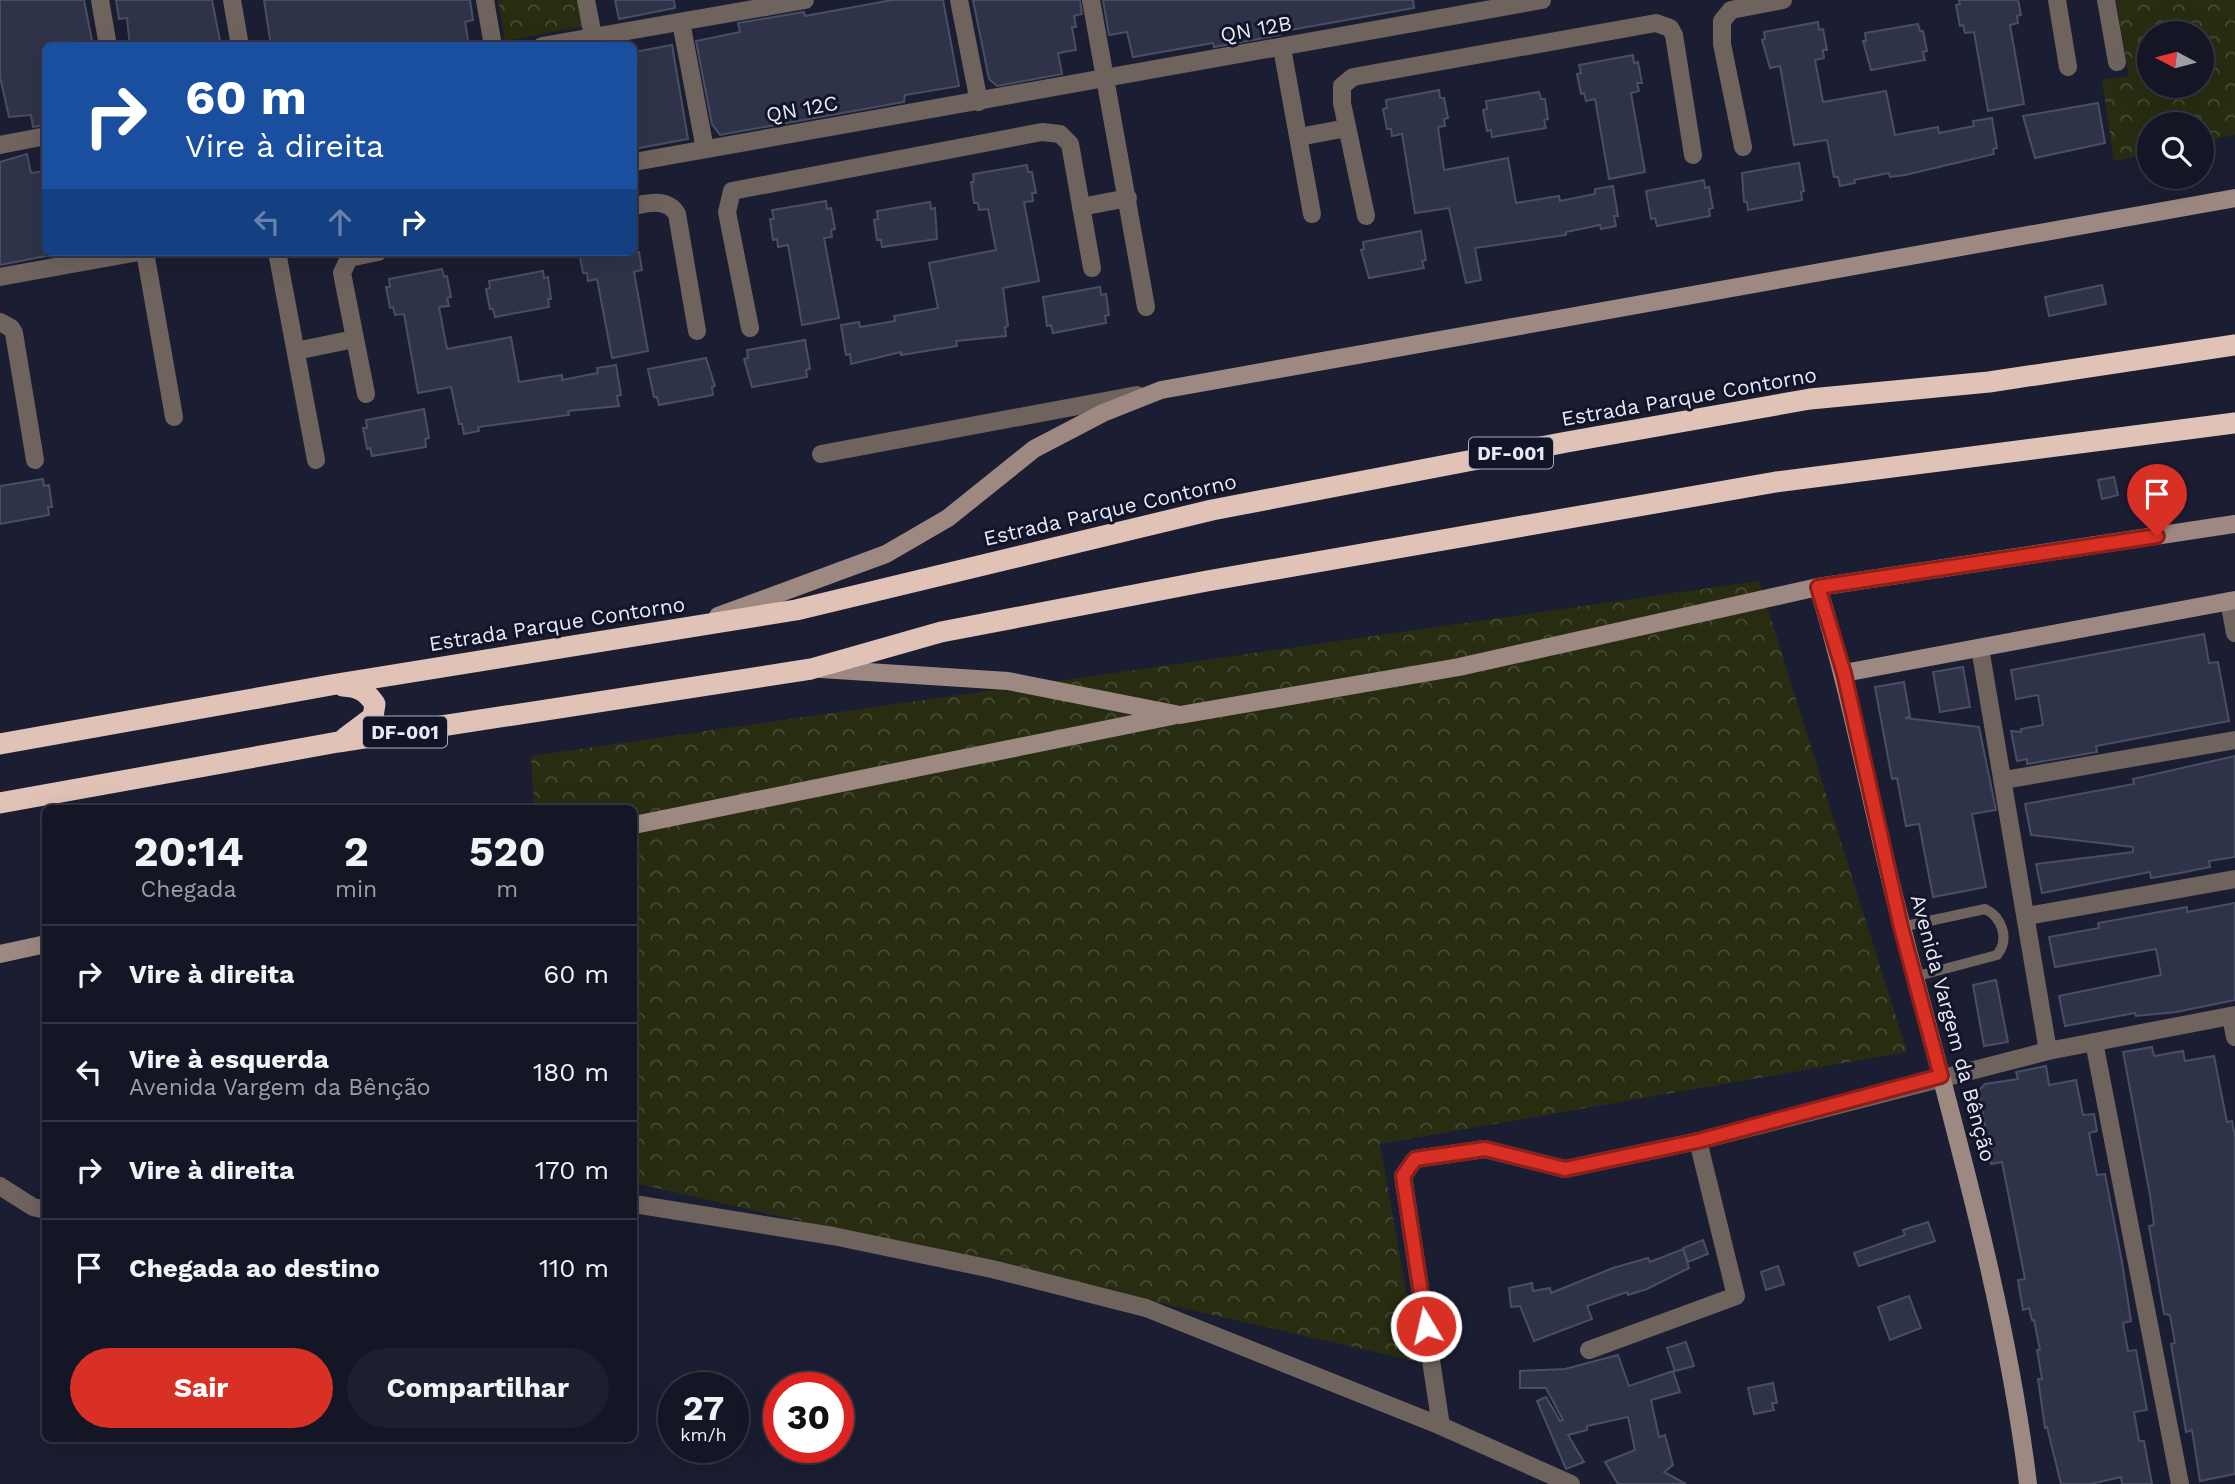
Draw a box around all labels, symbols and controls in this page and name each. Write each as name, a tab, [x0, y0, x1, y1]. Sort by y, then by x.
street label: QN 12B	[1218, 10, 1294, 47]
north arrow	[2137, 21, 2214, 98]
map controls	[2137, 21, 2214, 189]
text: 60 m	[185, 68, 307, 126]
icon: right	[70, 70, 161, 161]
street label: QN 12C	[764, 90, 840, 127]
button: search	[2137, 112, 2214, 189]
text: Vire à direita	[185, 127, 384, 165]
icon: left	[248, 203, 286, 241]
icon: ahead	[321, 203, 359, 241]
icon: right	[394, 203, 432, 241]
street label: Estrada Parque Contorno	[1559, 362, 1819, 431]
road number: DF-001	[1469, 437, 1553, 468]
pin	[2127, 464, 2187, 536]
street label: Estrada Parque Contorno	[981, 468, 1239, 551]
icon: arrive	[2138, 475, 2176, 513]
street label: Estrada Parque Contorno	[427, 591, 687, 656]
road number: DF-001	[363, 716, 447, 748]
text: 20:14	[134, 827, 244, 876]
text: 2	[344, 827, 369, 876]
text: 520	[469, 827, 545, 876]
text: Chegada	[141, 876, 237, 903]
text: min	[335, 876, 377, 903]
text: m	[496, 876, 518, 903]
street label: Avenida Vargem da Bênção	[1906, 892, 2001, 1164]
icon: right	[70, 955, 108, 993]
text: Vire à direita	[129, 959, 294, 989]
text: 60 m	[543, 959, 609, 989]
text: Vire à esquerda	[129, 1044, 329, 1074]
icon: left	[70, 1053, 108, 1091]
text: 180 m	[533, 1057, 609, 1087]
text: Avenida Vargem da Bênção	[129, 1074, 431, 1101]
icon: right	[70, 1151, 108, 1189]
text: Vire à direita	[129, 1155, 294, 1185]
text: 170 m	[535, 1155, 609, 1185]
icon: arrive	[70, 1249, 108, 1287]
text: Chegada ao destino	[129, 1253, 380, 1283]
text: 110 m	[539, 1253, 609, 1283]
position arrow	[1389, 1289, 1463, 1363]
button: Sair	[70, 1348, 333, 1428]
button: Compartilhar	[347, 1348, 609, 1428]
speed limit sign: 30	[763, 1372, 854, 1463]
text: 27	[683, 1387, 724, 1429]
text: km/h	[680, 1424, 727, 1445]

